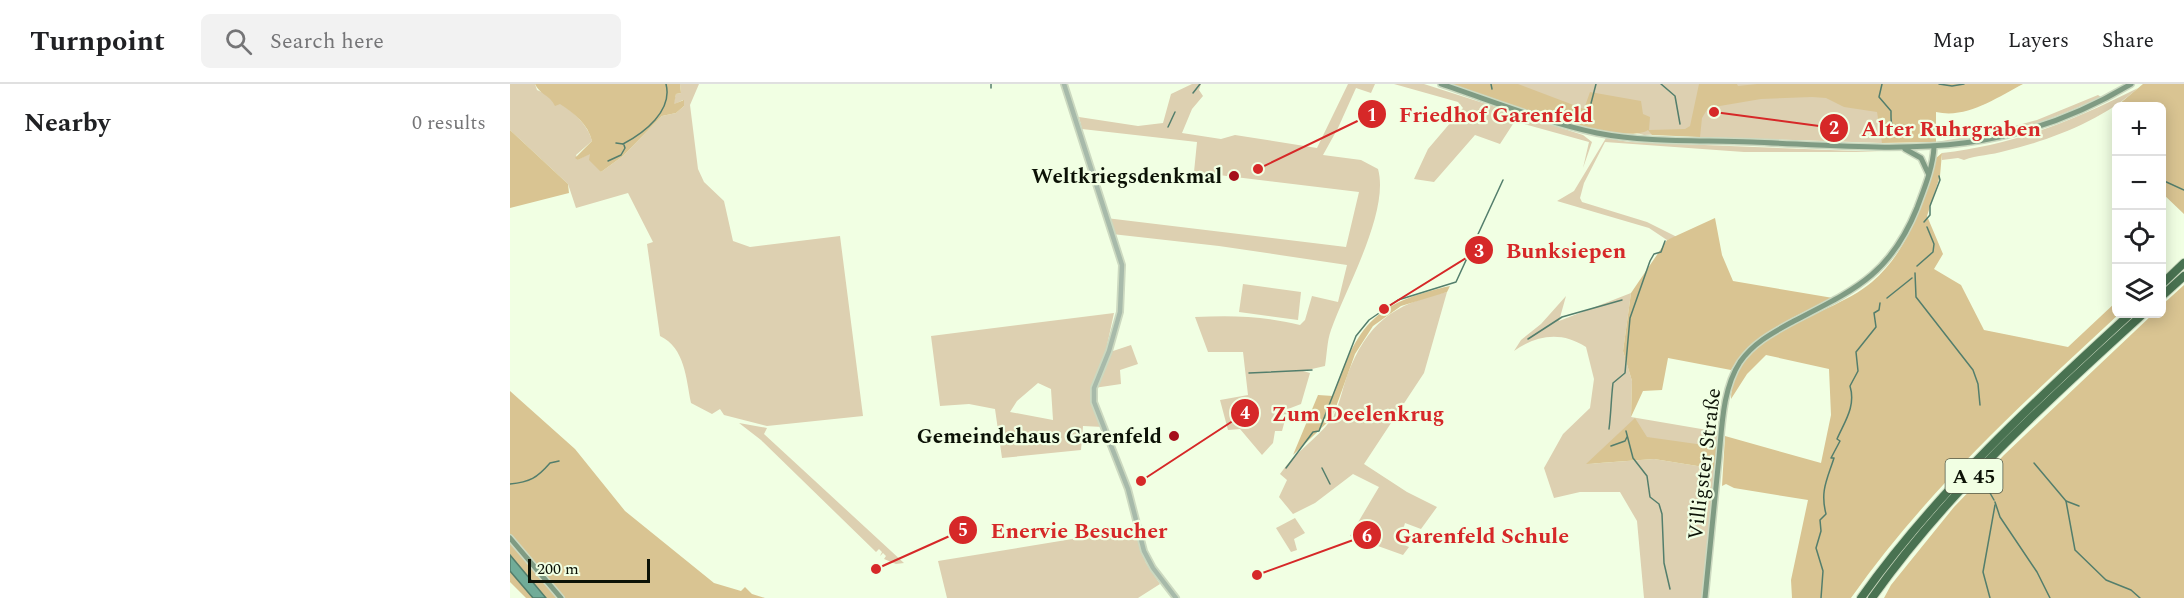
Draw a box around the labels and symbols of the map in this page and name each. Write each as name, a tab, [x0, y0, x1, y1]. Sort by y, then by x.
callout: Friedhof Garenfeld	[1357, 94, 1605, 134]
text: Friedhof Garenfeld	[1399, 99, 1593, 132]
text: 1	[1367, 102, 1377, 129]
callout: Alter Ruhrgraben	[1819, 108, 2053, 148]
text: Alter Ruhrgraben	[1861, 113, 2041, 146]
text: 2	[1829, 115, 1839, 142]
place label: Weltkriegsdenkmal	[1031, 161, 1222, 193]
marker: Weltkriegsdenkmal	[1227, 169, 1241, 183]
callout: Bunksiepen	[1464, 230, 1639, 270]
text: Bunksiepen	[1506, 235, 1627, 268]
text: 3	[1474, 238, 1484, 265]
street label: Villigster Straße	[1680, 386, 1730, 542]
callout: Zum Deelenkrug	[1230, 393, 1457, 433]
text: Zum Deelenkrug	[1272, 398, 1444, 431]
text: 4	[1240, 400, 1250, 427]
place label: Gemeindehaus Garenfeld	[917, 421, 1162, 453]
marker: Gemeindehaus Garenfeld	[1167, 429, 1181, 443]
road number: A 45	[1946, 459, 2002, 493]
callout: Enervie Besucher	[948, 510, 1179, 550]
text: Enervie Besucher	[991, 515, 1168, 548]
callout: Garenfeld Schule	[1352, 515, 1581, 555]
text: 5	[958, 517, 968, 544]
text: Garenfeld Schule	[1395, 520, 1569, 553]
text: 6	[1362, 523, 1372, 550]
scale bar	[528, 556, 650, 584]

